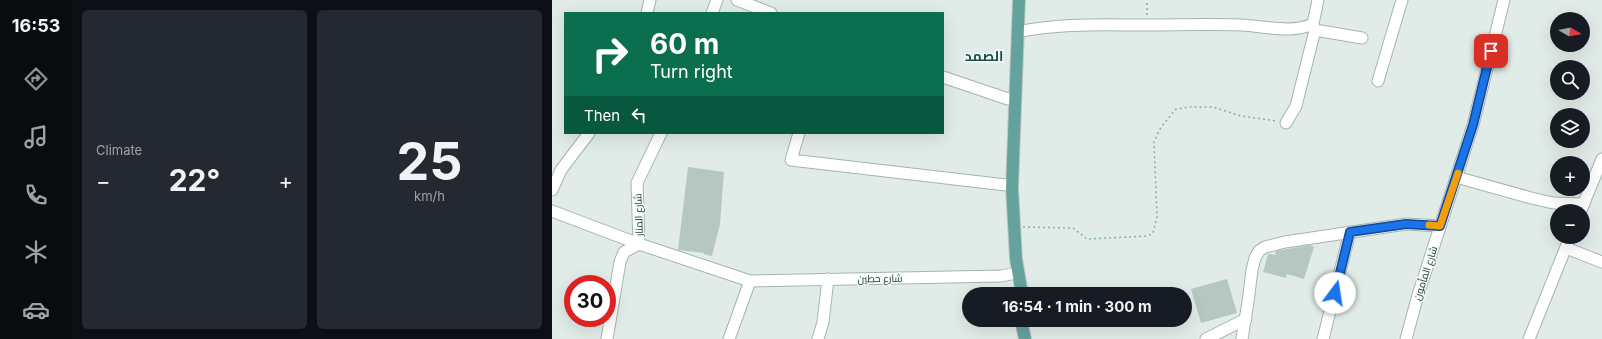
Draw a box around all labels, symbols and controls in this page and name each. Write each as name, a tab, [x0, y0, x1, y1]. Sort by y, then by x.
north arrow	[1550, 12, 1590, 52]
map controls	[1550, 12, 1590, 244]
text: 16:53	[12, 15, 60, 36]
text: 60 m	[650, 27, 719, 61]
icon: right	[584, 28, 636, 80]
pin	[1474, 34, 1508, 68]
icon: arrive	[1480, 40, 1502, 62]
district label: الصمد	[965, 47, 1003, 64]
button: search	[1550, 60, 1590, 100]
text: Turn right	[650, 61, 733, 82]
icon: directions	[22, 65, 50, 93]
icon: left	[628, 104, 650, 126]
text: Then	[584, 106, 620, 125]
button: layers	[1550, 108, 1590, 148]
icon: music	[22, 123, 50, 151]
text: 25	[397, 130, 463, 193]
text: Climate	[96, 142, 142, 158]
button: +	[1550, 156, 1590, 196]
text: 22°	[169, 162, 220, 198]
text: −	[96, 168, 111, 194]
text: +	[278, 168, 293, 194]
icon: phone	[22, 181, 50, 209]
text: km/h	[414, 188, 445, 204]
street label: شارع المنار	[631, 193, 646, 238]
button: −	[1550, 204, 1590, 244]
icon: climate	[22, 238, 50, 266]
street label: شارع المأمون	[1411, 244, 1440, 302]
street label: شارع حطين	[857, 272, 903, 285]
position arrow	[1314, 272, 1356, 314]
speed limit sign: 30	[564, 275, 616, 327]
icon: car	[22, 296, 50, 324]
text: 16:54 · 1 min · 300 m	[1002, 297, 1152, 316]

